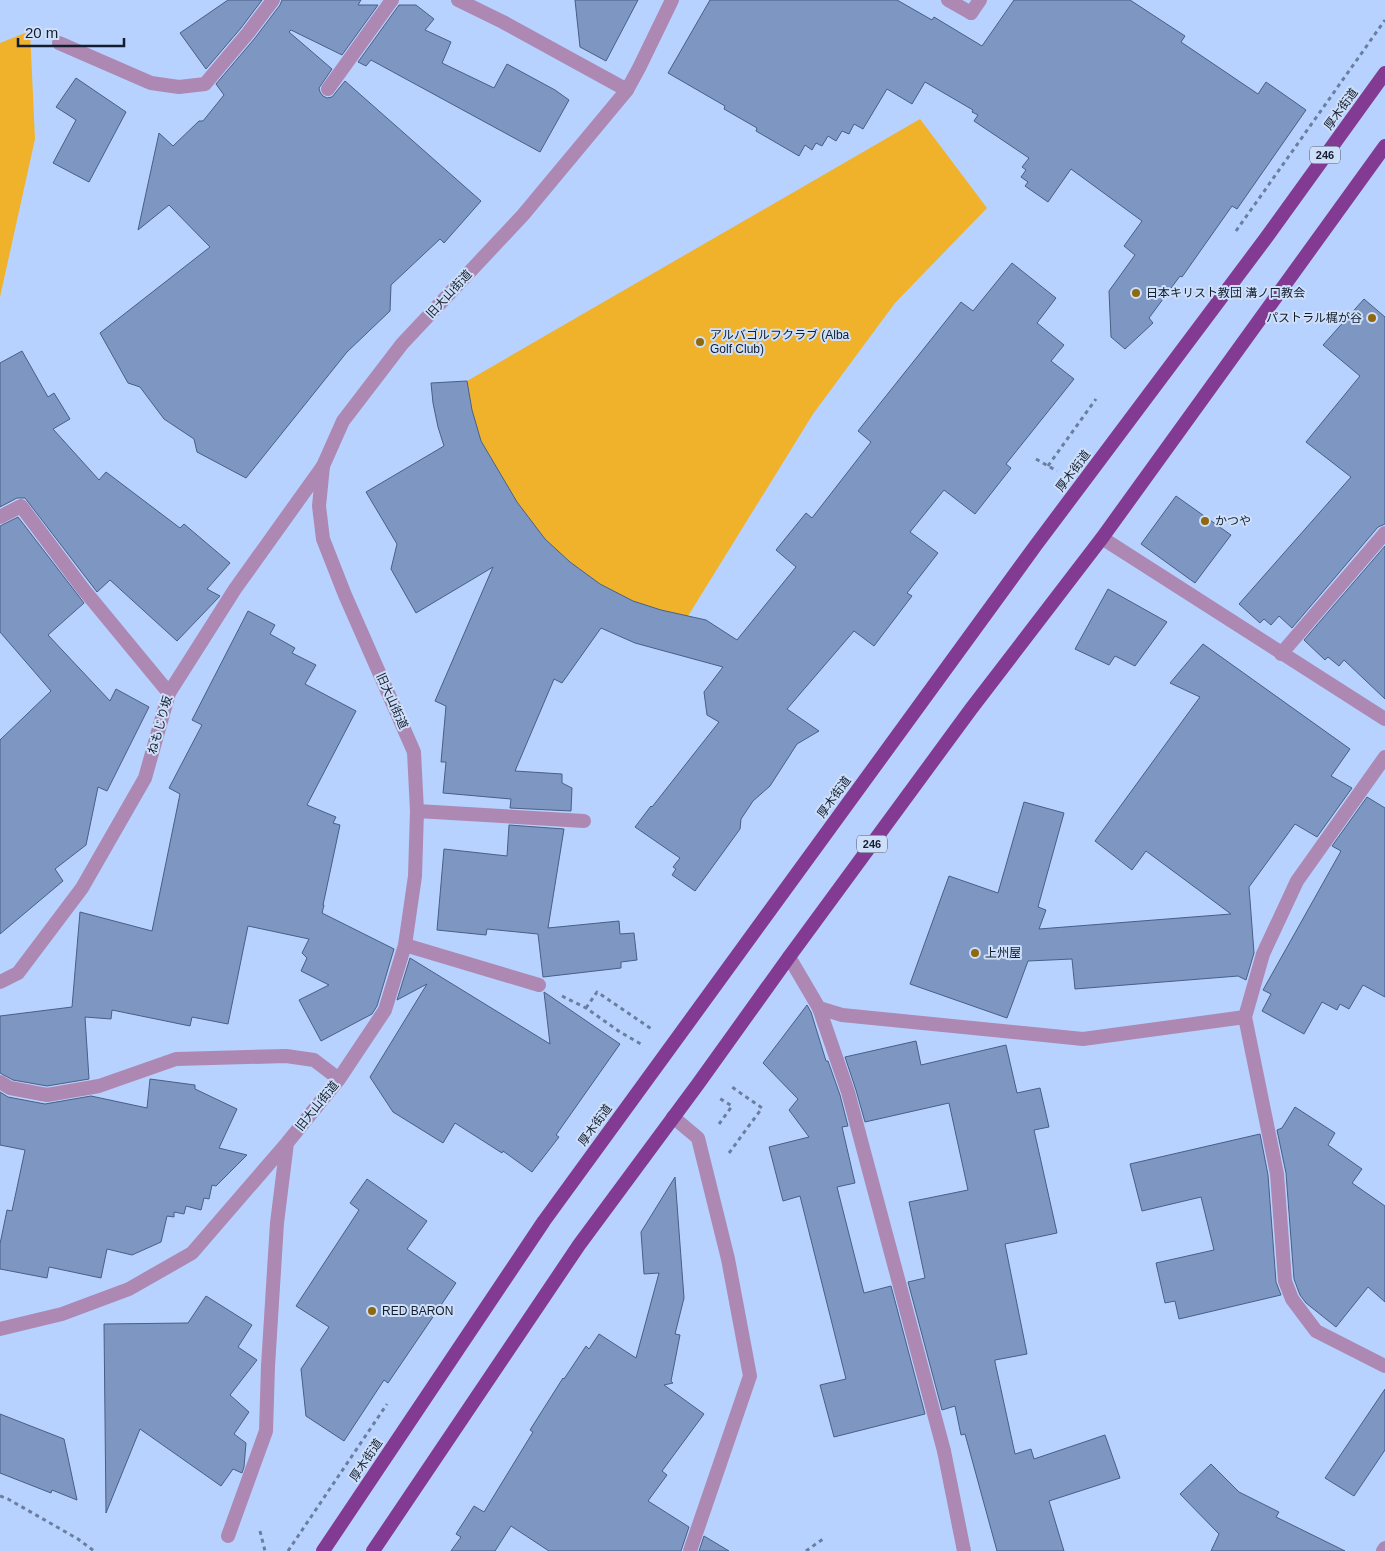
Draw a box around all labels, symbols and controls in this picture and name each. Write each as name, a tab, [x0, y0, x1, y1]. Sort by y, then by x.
scale bar	[18, 15, 124, 47]
text: 20 m	[25, 24, 58, 41]
street label: 厚木街道	[1321, 85, 1361, 133]
road number: 246	[1310, 146, 1340, 164]
street label: 旧大山街道	[423, 267, 475, 321]
place label: 日本キリスト教団 溝ノ口教会	[1146, 286, 1305, 300]
marker: 日本キリスト教団 溝ノ口教会	[1130, 287, 1142, 299]
place label: パストラル梶が谷	[1266, 311, 1362, 325]
marker: パストラル梶が谷	[1366, 312, 1378, 324]
place label: アルバゴルフクラブ (Alba Golf Club)	[710, 328, 850, 356]
marker: アルバゴルフクラブ (Alba Golf Club)	[694, 336, 706, 348]
street label: 厚木街道	[1053, 448, 1093, 494]
place label: かつや	[1215, 514, 1251, 528]
marker: かつや	[1199, 515, 1211, 527]
street label: 旧大山街道	[373, 671, 411, 731]
street label: ねもじり坂	[145, 694, 175, 756]
street label: 厚木街道	[814, 773, 854, 821]
road number: 246	[857, 836, 887, 852]
place label: 上州屋	[985, 946, 1021, 960]
marker: 上州屋	[969, 947, 981, 959]
street label: 旧大山街道	[293, 1078, 341, 1134]
street label: 厚木街道	[575, 1101, 615, 1149]
place label: RED BARON	[382, 1304, 453, 1318]
marker: RED BARON	[366, 1305, 378, 1317]
street label: 厚木街道	[347, 1436, 385, 1484]

